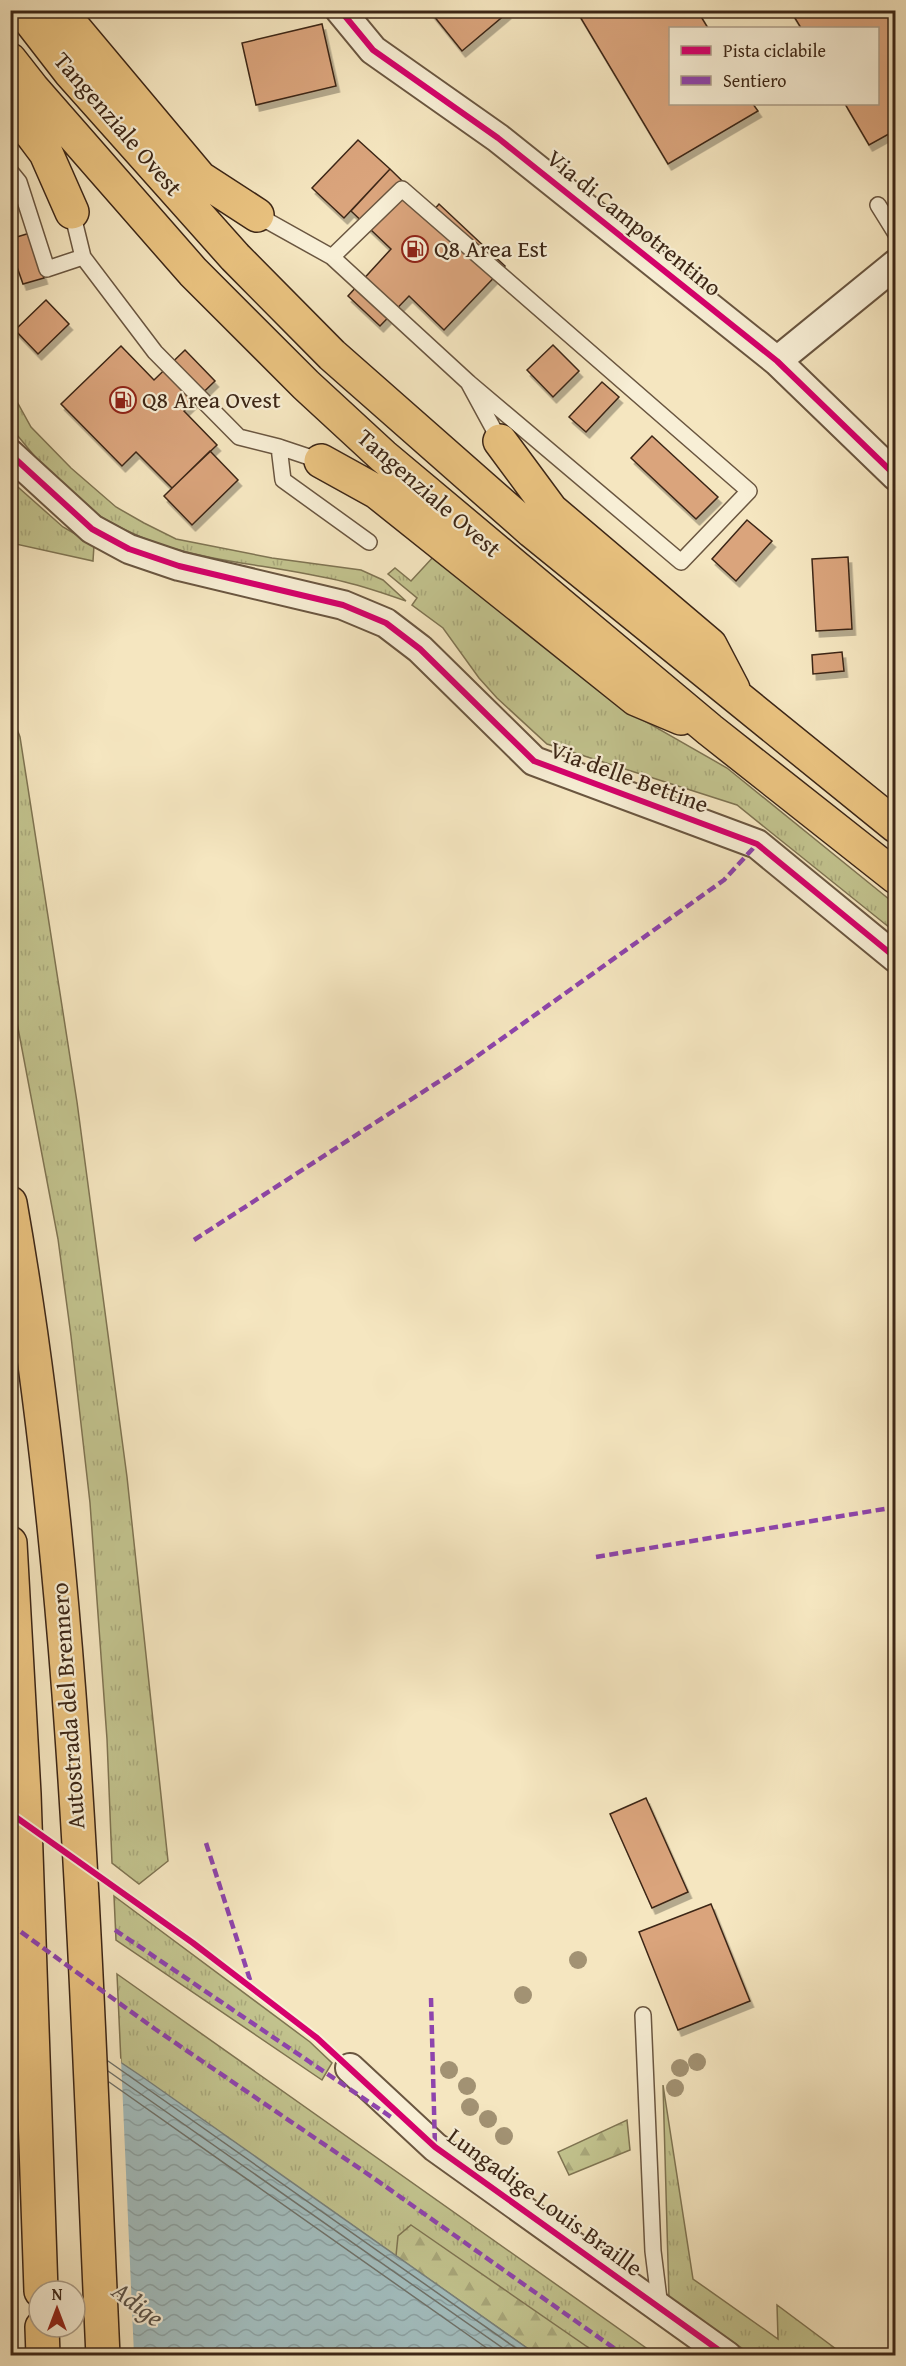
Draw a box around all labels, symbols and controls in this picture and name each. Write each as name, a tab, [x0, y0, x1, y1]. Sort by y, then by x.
legend	[669, 27, 879, 105]
text: Pista ciclabile	[723, 37, 826, 64]
street label: Tangenziale Ovest	[46, 44, 191, 204]
text: Sentiero	[723, 67, 787, 94]
street label: Via di Campotrentino	[539, 141, 730, 304]
place label: Q8 Area Est	[434, 231, 548, 266]
fuel station icon: Q8 Area Est	[400, 234, 430, 264]
place label: Q8 Area Ovest	[142, 382, 281, 417]
fuel station icon: Q8 Area Ovest	[108, 385, 138, 415]
street label: Tangenziale Ovest	[350, 420, 510, 566]
street label: Via delle Bettine	[545, 732, 713, 821]
street label: Autostrada del Brennero	[41, 1582, 94, 1831]
street label: Lungadige Louis Braille	[440, 2119, 650, 2285]
water label: Adige	[103, 2271, 172, 2336]
north arrow	[27, 2279, 87, 2339]
text: N	[52, 2282, 63, 2306]

